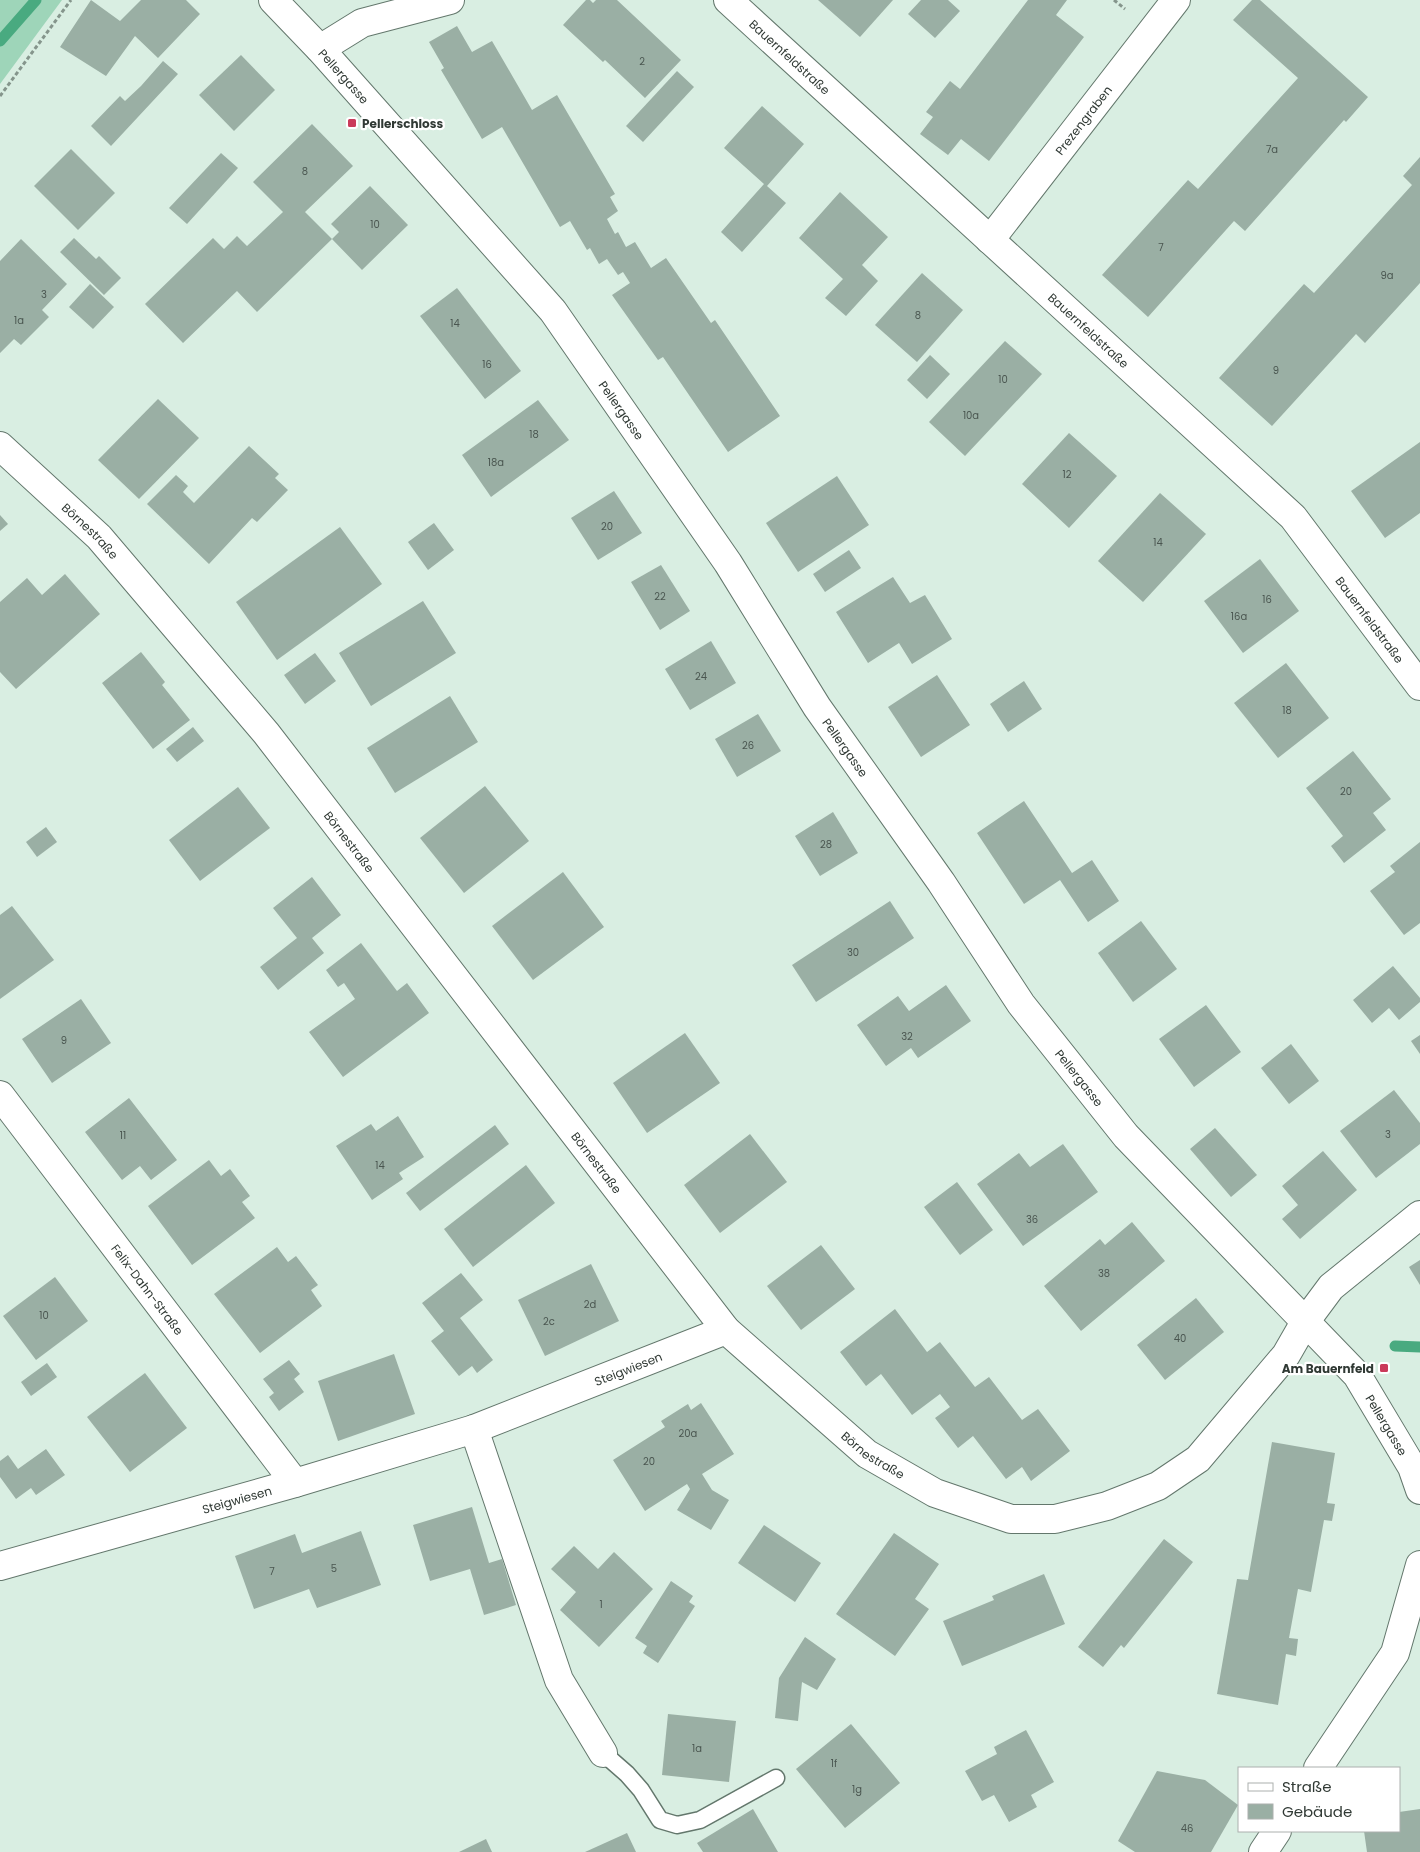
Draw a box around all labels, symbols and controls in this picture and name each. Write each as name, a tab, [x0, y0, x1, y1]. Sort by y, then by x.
street label: Bauernfeldstraße	[746, 15, 834, 98]
street label: Pellergasse	[315, 45, 373, 107]
house number: 2	[639, 54, 645, 69]
street label: Prezengraben	[1051, 82, 1115, 158]
place label: Pellerschloss	[362, 115, 443, 132]
marker: Pellerschloss	[346, 117, 358, 129]
house number: 7a	[1266, 142, 1278, 157]
house number: 8	[302, 164, 308, 179]
house number: 10	[370, 217, 380, 232]
house number: 7	[1158, 240, 1164, 255]
house number: 9a	[1380, 268, 1394, 283]
house number: 3	[41, 287, 47, 302]
street label: Bauernfeldstraße	[1045, 289, 1133, 372]
house number: 8	[915, 308, 921, 323]
house number: 1a	[14, 313, 24, 328]
house number: 14	[450, 316, 460, 331]
house number: 16	[482, 357, 492, 372]
house number: 9	[1273, 363, 1279, 378]
house number: 10	[998, 372, 1008, 387]
street label: Pellergasse	[595, 377, 648, 443]
house number: 10a	[963, 408, 979, 423]
house number: 18	[529, 427, 539, 442]
house number: 18a	[488, 455, 504, 470]
house number: 12	[1063, 467, 1072, 482]
street label: Börnestraße	[58, 499, 123, 563]
house number: 20	[601, 519, 613, 534]
house number: 14	[1153, 535, 1163, 550]
street label: Bauernfeldstraße	[1332, 573, 1408, 666]
house number: 22	[654, 589, 666, 604]
house number: 16	[1262, 592, 1272, 607]
house number: 16a	[1231, 609, 1247, 624]
house number: 24	[695, 669, 707, 684]
house number: 18	[1282, 703, 1292, 718]
street label: Pellergasse	[819, 714, 872, 780]
house number: 26	[742, 738, 754, 753]
house number: 20	[1340, 784, 1352, 799]
street label: Börnestraße	[320, 807, 379, 876]
house number: 28	[820, 837, 832, 852]
house number: 30	[847, 945, 859, 960]
house number: 32	[901, 1029, 913, 1044]
house number: 9	[61, 1033, 67, 1048]
street label: Pellergasse	[1052, 1045, 1108, 1110]
house number: 3	[1385, 1127, 1391, 1142]
house number: 11	[120, 1128, 126, 1143]
street label: Börnestraße	[568, 1128, 626, 1197]
house number: 14	[375, 1158, 385, 1173]
house number: 36	[1026, 1212, 1038, 1227]
street label: Felix-Dahn-Straße	[108, 1240, 188, 1338]
house number: 38	[1098, 1266, 1110, 1281]
house number: 2d	[584, 1297, 596, 1312]
house number: 10	[39, 1308, 49, 1323]
house number: 2c	[543, 1314, 555, 1329]
house number: 40	[1174, 1331, 1186, 1346]
street label: Steigwiesen	[592, 1347, 665, 1389]
place label: Am Bauernfeld	[1282, 1360, 1374, 1377]
marker: Am Bauernfeld	[1378, 1362, 1390, 1374]
street label: Pellergasse	[1362, 1391, 1412, 1459]
house number: 20a	[679, 1426, 697, 1441]
street label: Börnestraße	[838, 1427, 908, 1482]
house number: 20	[643, 1454, 655, 1469]
street label: Steigwiesen	[200, 1481, 274, 1517]
house number: 5	[331, 1561, 337, 1576]
house number: 7	[269, 1564, 275, 1579]
house number: 1	[599, 1597, 603, 1612]
house number: 1a	[692, 1741, 702, 1756]
house number: 1f	[831, 1756, 837, 1771]
legend	[1238, 1767, 1400, 1832]
text: Straße	[1282, 1776, 1332, 1797]
house number: 1g	[852, 1782, 862, 1797]
text: Gebäude	[1282, 1801, 1352, 1822]
house number: 46	[1181, 1821, 1193, 1836]

